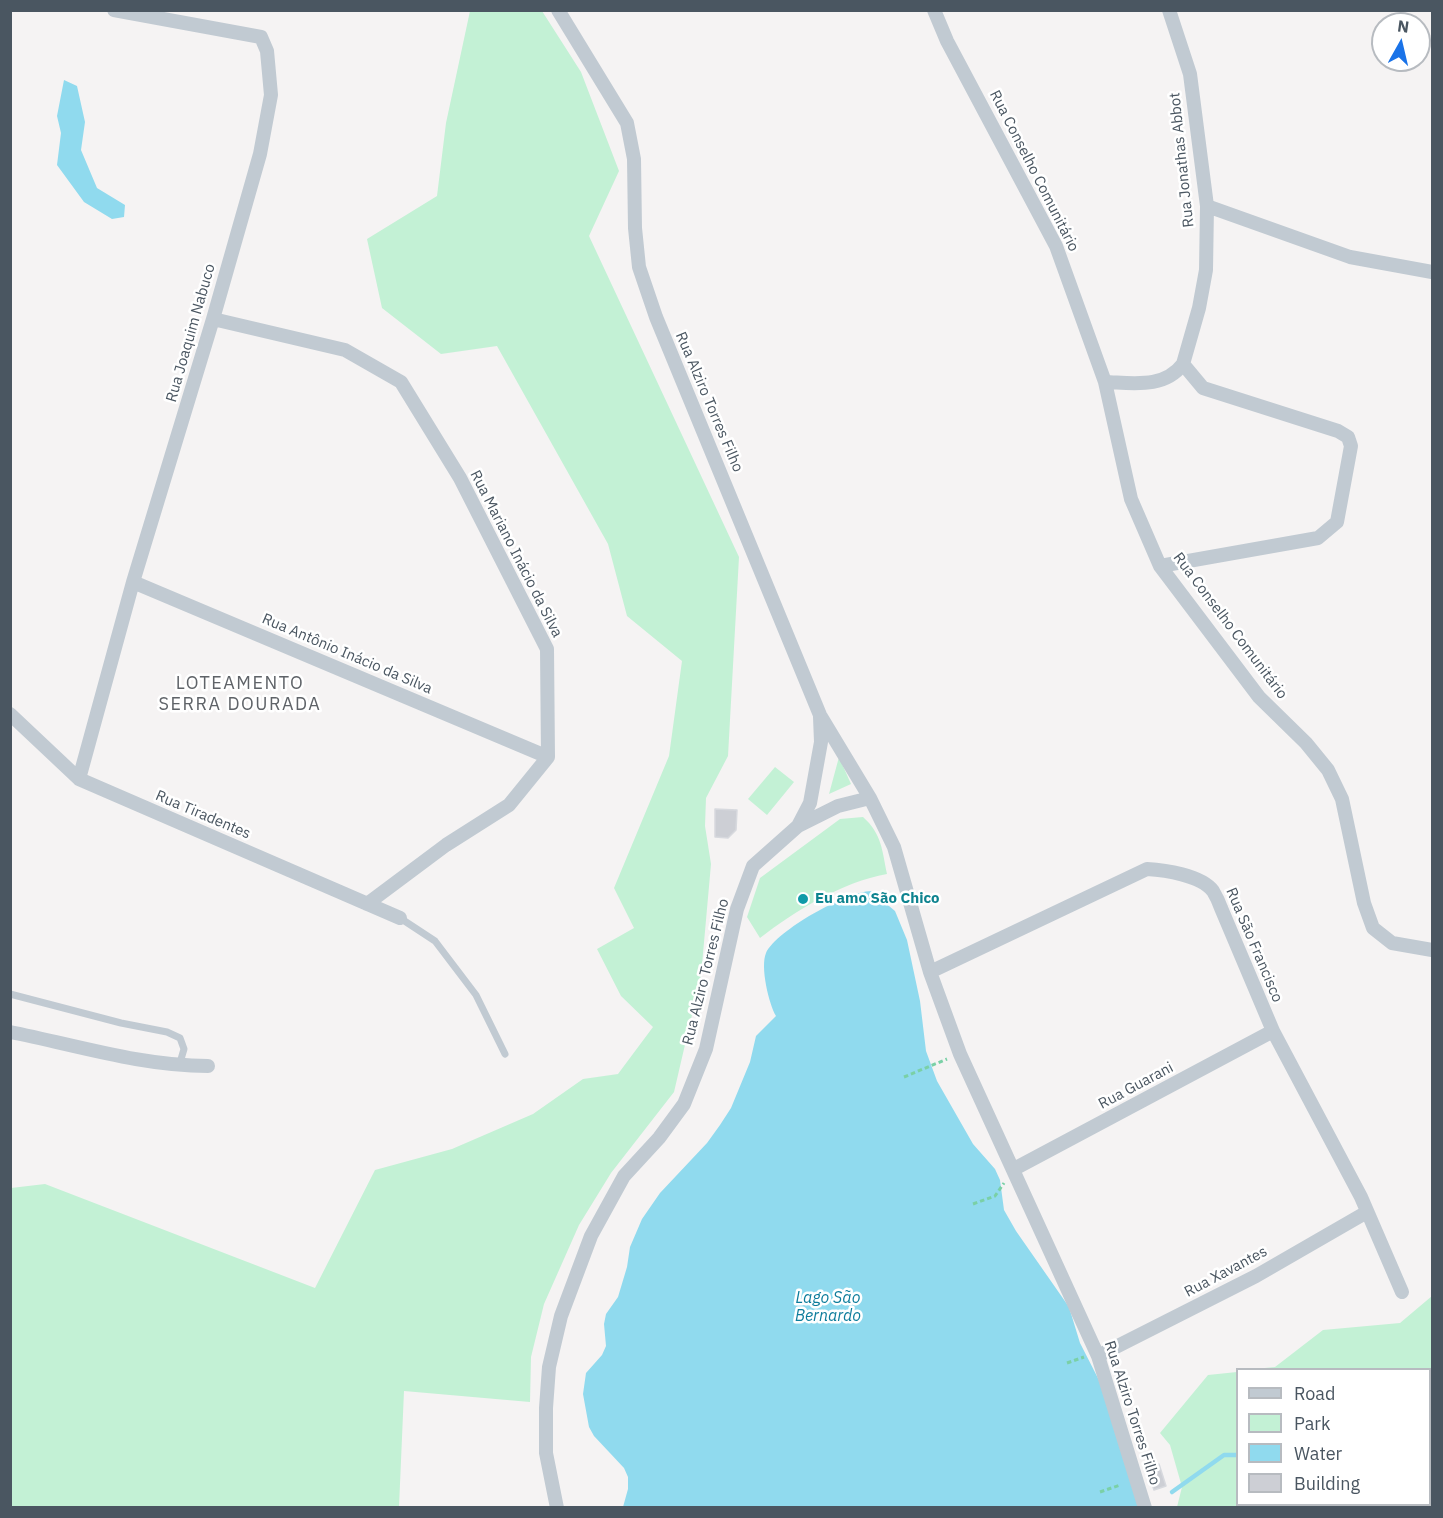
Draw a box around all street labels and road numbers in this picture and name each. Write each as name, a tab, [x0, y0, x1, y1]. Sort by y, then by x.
street label: Rua Conselho Comunitário	[985, 87, 1083, 255]
street label: Rua Jonathas Abbot	[1166, 92, 1198, 228]
street label: Rua Joaquim Nabuco	[163, 262, 219, 404]
street label: Rua Alziro Torres Filho	[671, 329, 747, 475]
street label: Rua Mariano Inácio da Silva	[466, 467, 566, 641]
street label: Rua Conselho Comunitário	[1169, 549, 1291, 703]
street label: Rua Antônio Inácio da Silva	[259, 610, 435, 698]
street label: Rua Tiradentes	[153, 787, 253, 843]
street label: Rua São Francisco	[1222, 885, 1286, 1005]
street label: Rua Alziro Torres Filho	[679, 897, 733, 1047]
street label: Rua Guarani	[1095, 1059, 1177, 1113]
street label: Rua Xavantes	[1182, 1243, 1270, 1301]
street label: Rua Alziro Torres Filho	[1100, 1339, 1164, 1487]

